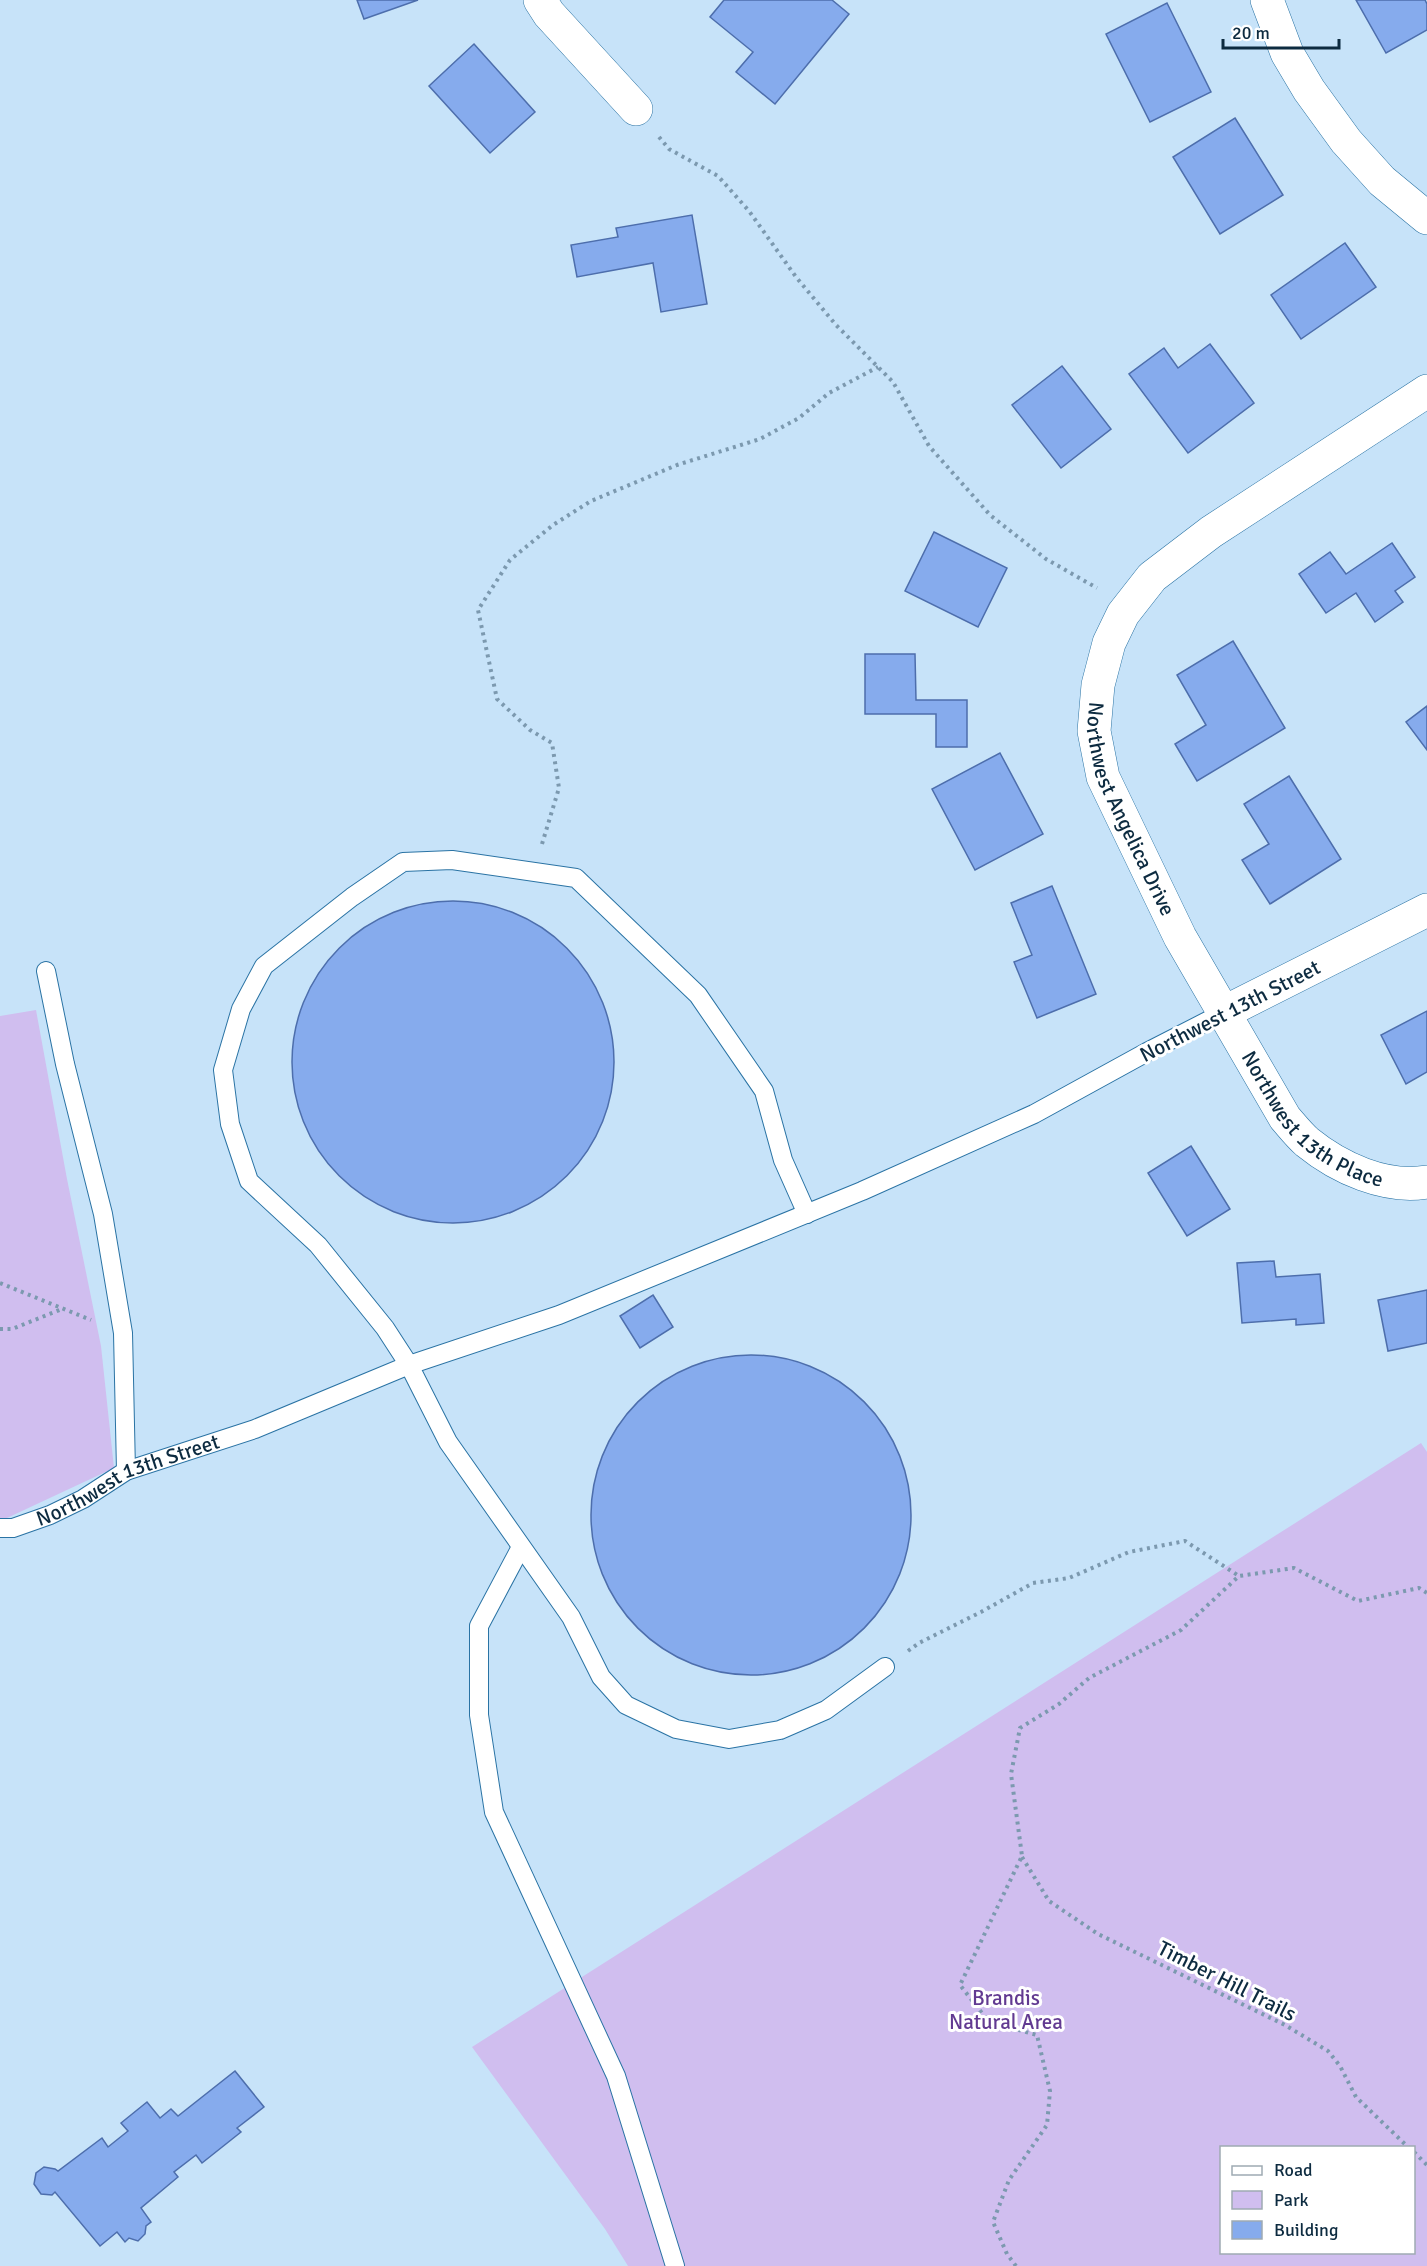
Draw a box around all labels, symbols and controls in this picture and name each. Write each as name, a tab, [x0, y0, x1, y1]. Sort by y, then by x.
scale bar	[1223, 12, 1338, 50]
text: 20 m	[1232, 22, 1270, 44]
street label: Northwest Angelica Drive	[1080, 701, 1181, 920]
street label: Northwest 13th Street	[1135, 954, 1325, 1068]
street label: Northwest 13th Place	[1236, 1046, 1386, 1193]
street label: Northwest 13th Street	[33, 1428, 223, 1532]
street label: Timber Hill Trails	[1153, 1935, 1301, 2027]
park label: Brandis Natural Area	[949, 1985, 1063, 2035]
legend	[1220, 2146, 1415, 2254]
text: Road	[1274, 2159, 1313, 2181]
text: Park	[1274, 2189, 1309, 2211]
text: Building	[1274, 2219, 1338, 2241]

